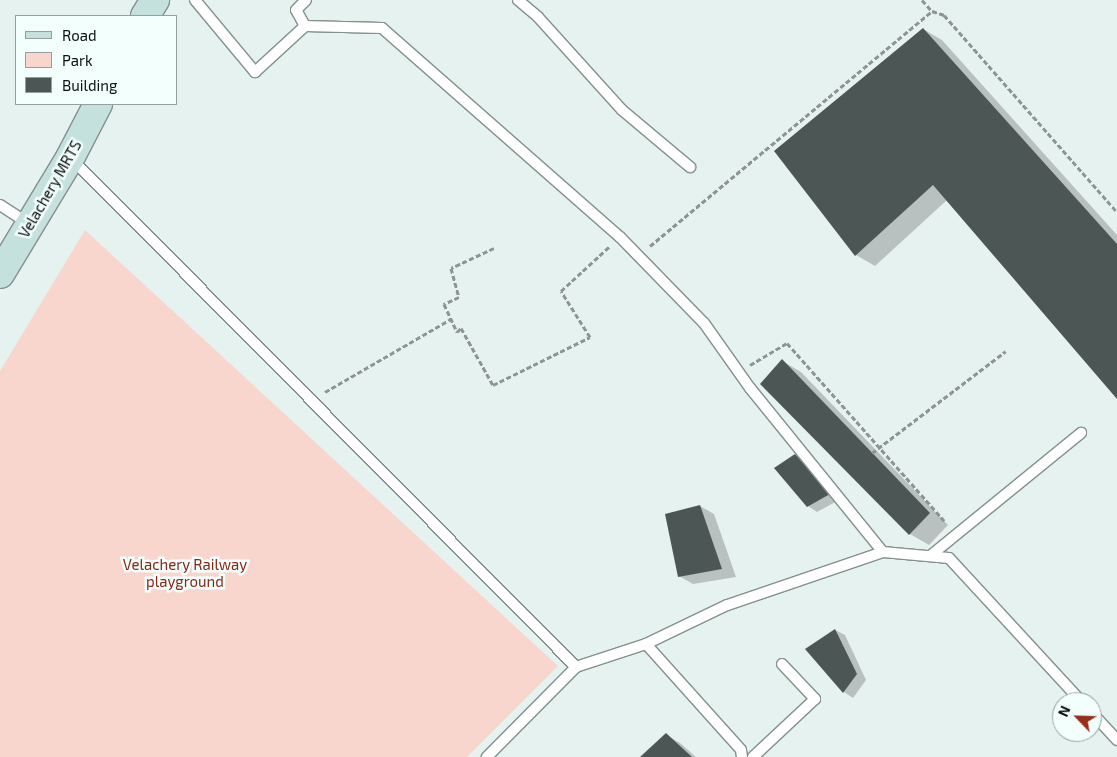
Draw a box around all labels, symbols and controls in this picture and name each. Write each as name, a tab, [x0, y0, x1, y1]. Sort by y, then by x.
legend	[15, 15, 178, 105]
text: Road	[62, 26, 97, 44]
text: Park	[62, 51, 93, 69]
text: Building	[62, 76, 117, 94]
street label: Velachery MRTS	[15, 137, 85, 241]
park label: Velachery Railway playground	[123, 555, 247, 590]
north arrow	[1052, 692, 1102, 742]
text: N	[1054, 703, 1074, 719]

